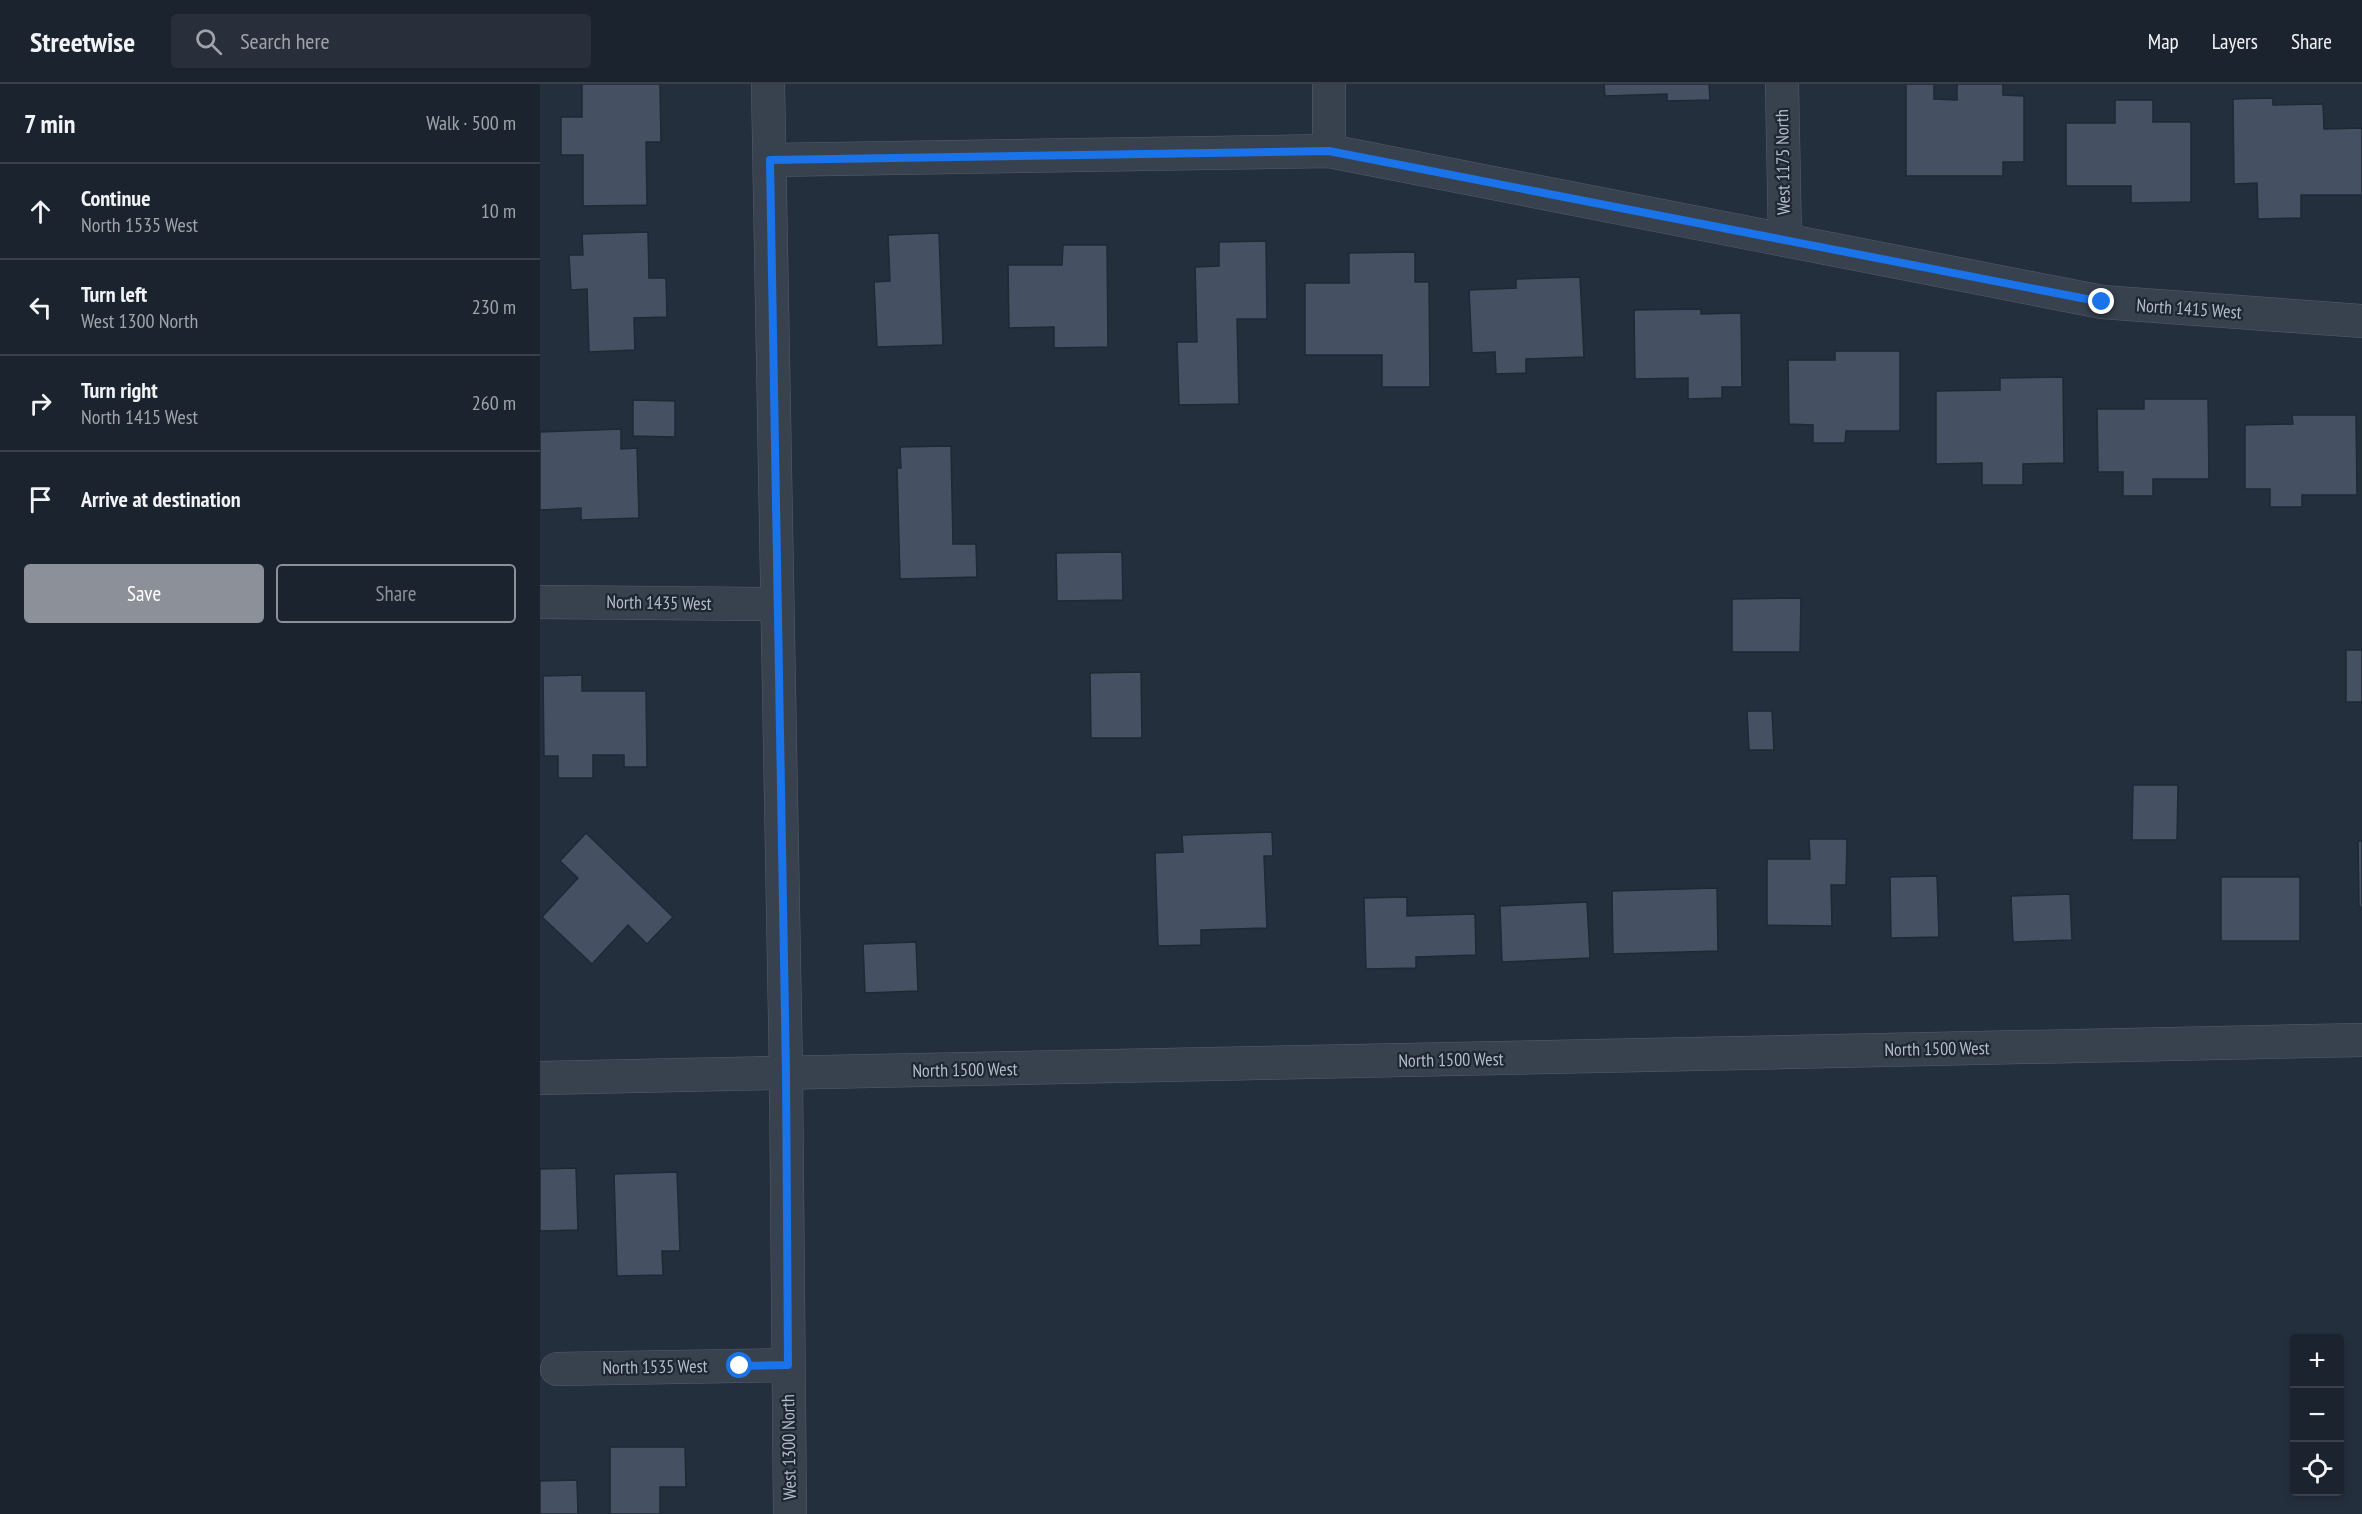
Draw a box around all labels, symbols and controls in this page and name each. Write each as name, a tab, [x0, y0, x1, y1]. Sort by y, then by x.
search box	[171, 14, 591, 68]
text: Streetwise	[30, 23, 135, 60]
icon: search	[192, 25, 225, 58]
text: Search here	[240, 27, 330, 55]
text: Map	[2148, 28, 2179, 55]
text: Layers	[2212, 28, 2258, 55]
text: Share	[2291, 28, 2332, 55]
text: 7 min	[24, 107, 75, 140]
street label: West 1175 North	[1770, 109, 1795, 215]
text: Walk · 500 m	[426, 110, 516, 136]
text: Continue	[81, 184, 151, 212]
icon: ahead	[24, 195, 57, 228]
text: 10 m	[481, 198, 516, 224]
text: North 1535 West	[81, 212, 198, 238]
text: Turn left	[81, 280, 147, 308]
route end	[2088, 288, 2114, 314]
icon: left	[24, 291, 57, 324]
street label: North 1415 West	[2136, 293, 2242, 324]
text: 230 m	[472, 294, 516, 320]
text: West 1300 North	[81, 308, 198, 334]
text: Turn right	[81, 376, 158, 404]
icon: right	[24, 387, 57, 420]
text: 260 m	[472, 390, 516, 416]
text: North 1415 West	[81, 404, 198, 430]
icon: arrive	[24, 483, 57, 516]
text: Arrive at destination	[81, 485, 241, 513]
button: Save	[24, 564, 264, 623]
button: Share	[276, 564, 516, 623]
street label: North 1435 West	[606, 590, 712, 615]
street label: North 1500 West	[1884, 1036, 1990, 1061]
street label: North 1500 West	[1398, 1047, 1504, 1072]
street label: North 1500 West	[912, 1057, 1018, 1082]
map controls	[2290, 1334, 2344, 1496]
button: +	[2290, 1334, 2344, 1388]
route start	[726, 1352, 752, 1378]
street label: North 1535 West	[602, 1354, 708, 1379]
button: −	[2290, 1388, 2344, 1442]
street label: West 1300 North	[776, 1394, 801, 1500]
button: locate	[2290, 1442, 2344, 1496]

